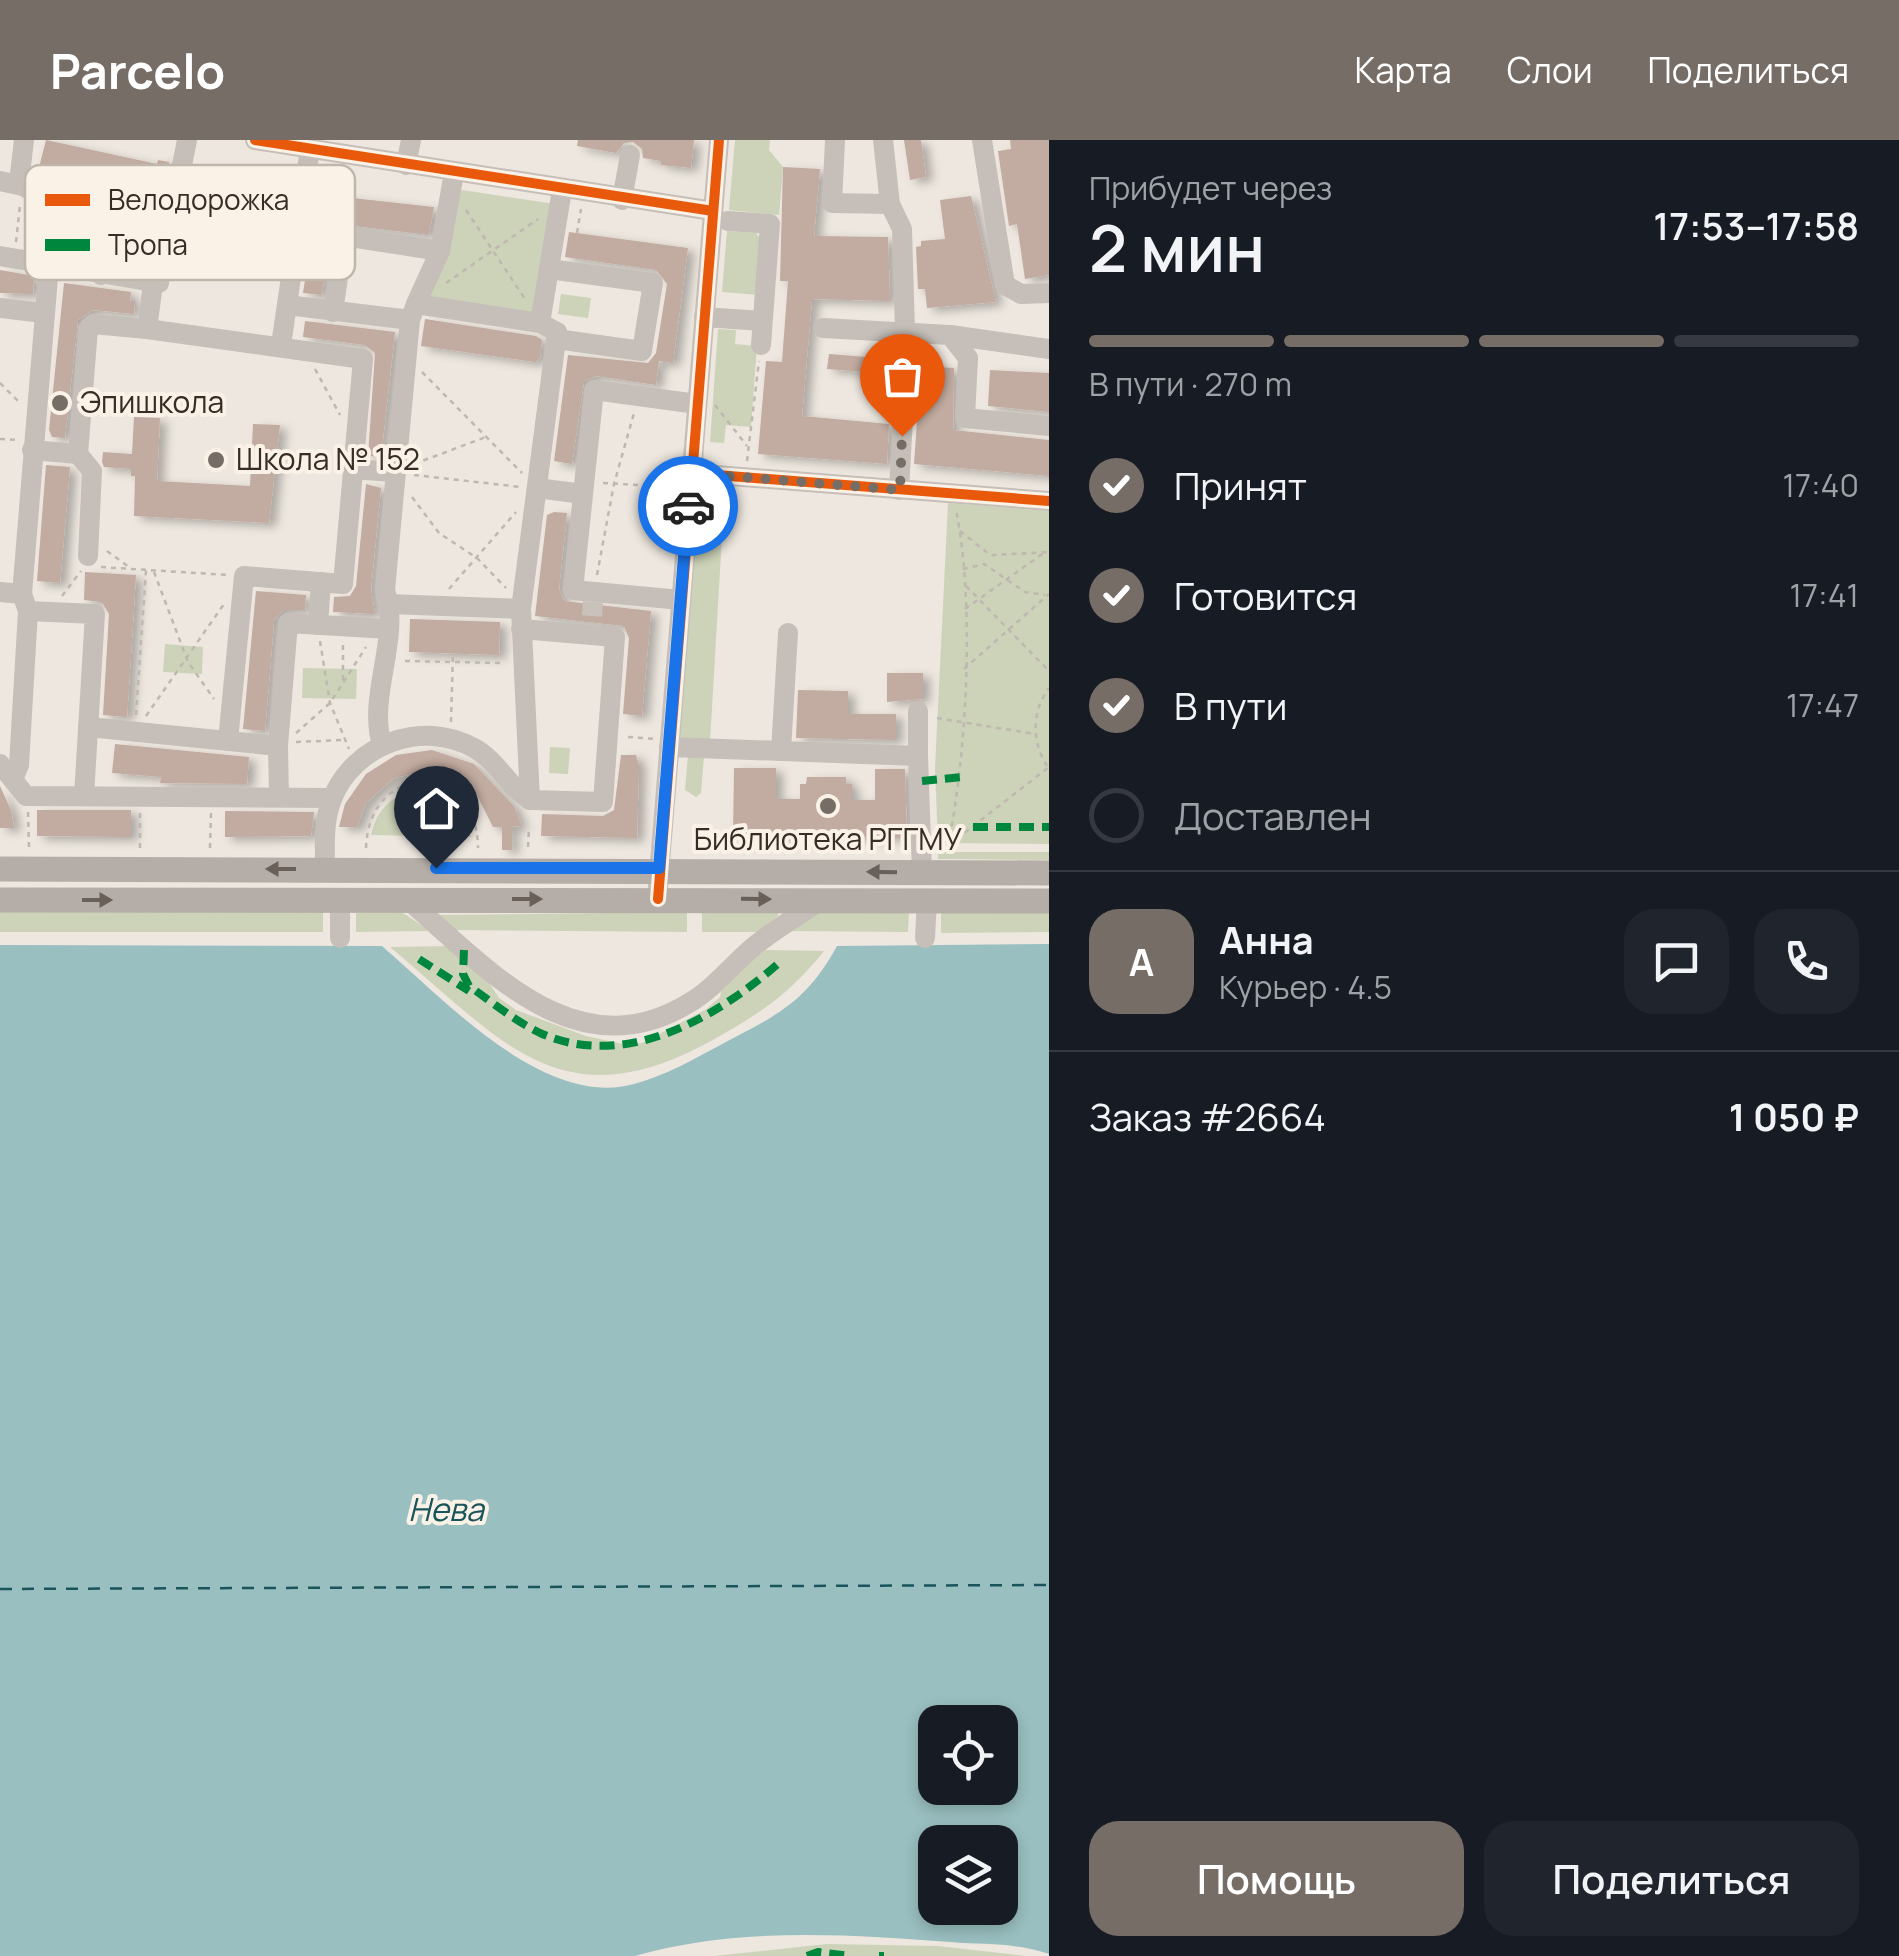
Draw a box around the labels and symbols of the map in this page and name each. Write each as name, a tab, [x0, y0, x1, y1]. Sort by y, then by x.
legend	[25, 165, 355, 280]
text: Велодорожка	[108, 180, 289, 218]
text: Тропа	[108, 225, 188, 263]
pin	[860, 334, 945, 437]
place label: Эпишкола	[80, 381, 224, 422]
marker: Эпишкола	[49, 392, 71, 414]
place label: Школа № 152	[236, 438, 420, 479]
marker: Школа № 152	[205, 449, 227, 471]
courier	[638, 456, 738, 556]
pin	[394, 766, 479, 869]
marker: Библиотека РГГМУ	[817, 795, 839, 817]
place label: Библиотека РГГМУ	[694, 818, 963, 859]
one-way arrow	[265, 861, 297, 877]
one-way arrow	[865, 864, 897, 880]
one-way arrow	[512, 891, 544, 907]
one-way arrow	[740, 891, 772, 907]
one-way arrow	[82, 892, 114, 908]
water label: Нева	[408, 1487, 486, 1531]

